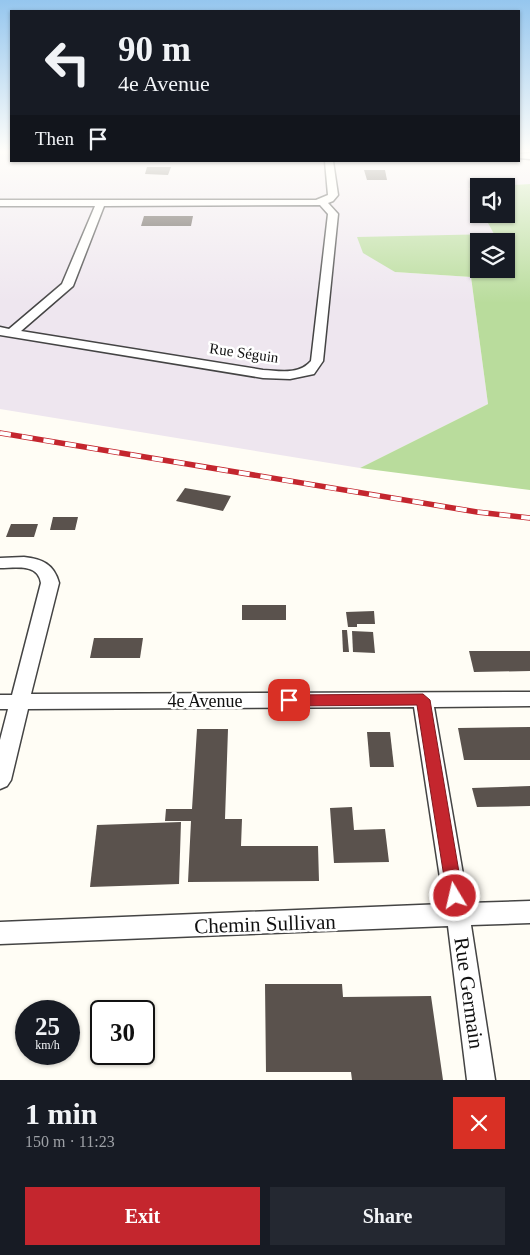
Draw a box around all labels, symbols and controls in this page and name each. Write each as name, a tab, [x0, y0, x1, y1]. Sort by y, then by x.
icon: left	[35, 30, 100, 95]
text: 90 m	[118, 30, 191, 69]
text: 4e Avenue	[118, 71, 210, 96]
icon: arrive	[84, 125, 112, 153]
text: Then	[35, 128, 74, 149]
map controls	[470, 178, 515, 278]
button: sound	[470, 178, 515, 223]
button: layers	[470, 233, 515, 278]
street label: Rue Séguin	[208, 340, 280, 366]
pin	[268, 679, 310, 721]
icon: arrive	[275, 686, 303, 714]
street label: 4e Avenue	[167, 691, 243, 711]
position arrow	[428, 869, 480, 921]
street label: Chemin Sullivan	[194, 910, 337, 938]
street label: Rue Germain	[449, 936, 489, 1051]
speed limit sign: 30	[90, 1000, 155, 1065]
text: 25	[35, 1013, 60, 1040]
text: km/h	[35, 1038, 60, 1052]
text: 1 min	[25, 1097, 98, 1130]
button: close	[453, 1097, 505, 1149]
text: 150 m · 11:23	[25, 1133, 115, 1150]
button: Exit	[25, 1187, 260, 1245]
button: Share	[270, 1187, 505, 1245]

